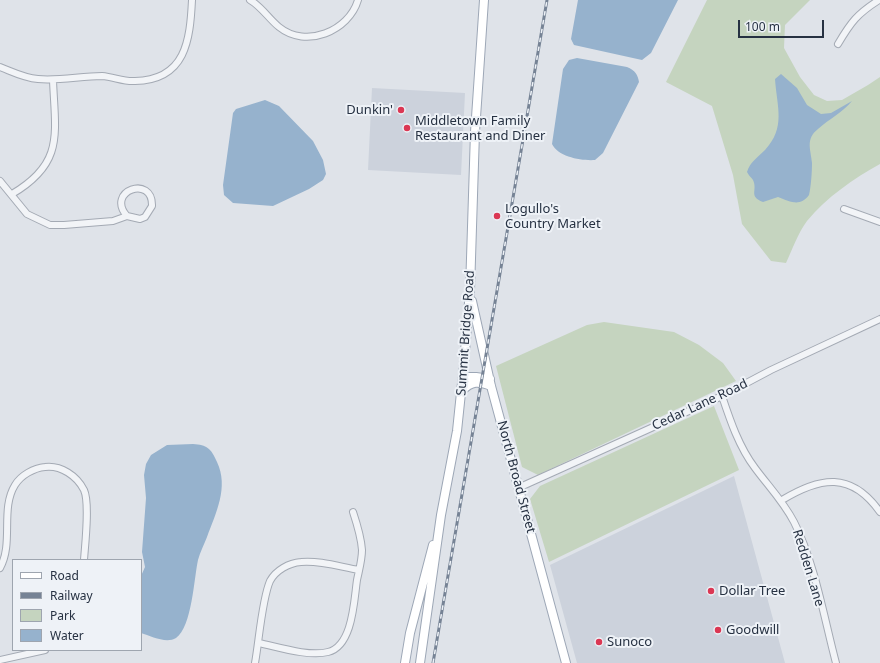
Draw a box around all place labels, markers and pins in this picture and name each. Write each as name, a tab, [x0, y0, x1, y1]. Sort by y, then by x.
place label: Dunkin'	[346, 102, 393, 118]
marker: Dunkin'	[396, 105, 406, 115]
place label: Middletown Family Restaurant and Diner	[415, 113, 545, 144]
marker: Middletown Family Restaurant and Diner	[402, 123, 412, 133]
place label: Logullo's Country Market	[505, 201, 601, 232]
marker: Logullo's Country Market	[492, 211, 502, 221]
place label: Dollar Tree	[719, 583, 785, 599]
marker: Dollar Tree	[706, 586, 716, 596]
place label: Goodwill	[726, 622, 779, 638]
marker: Goodwill	[713, 625, 723, 635]
place label: Sunoco	[607, 634, 652, 650]
marker: Sunoco	[594, 637, 604, 647]

